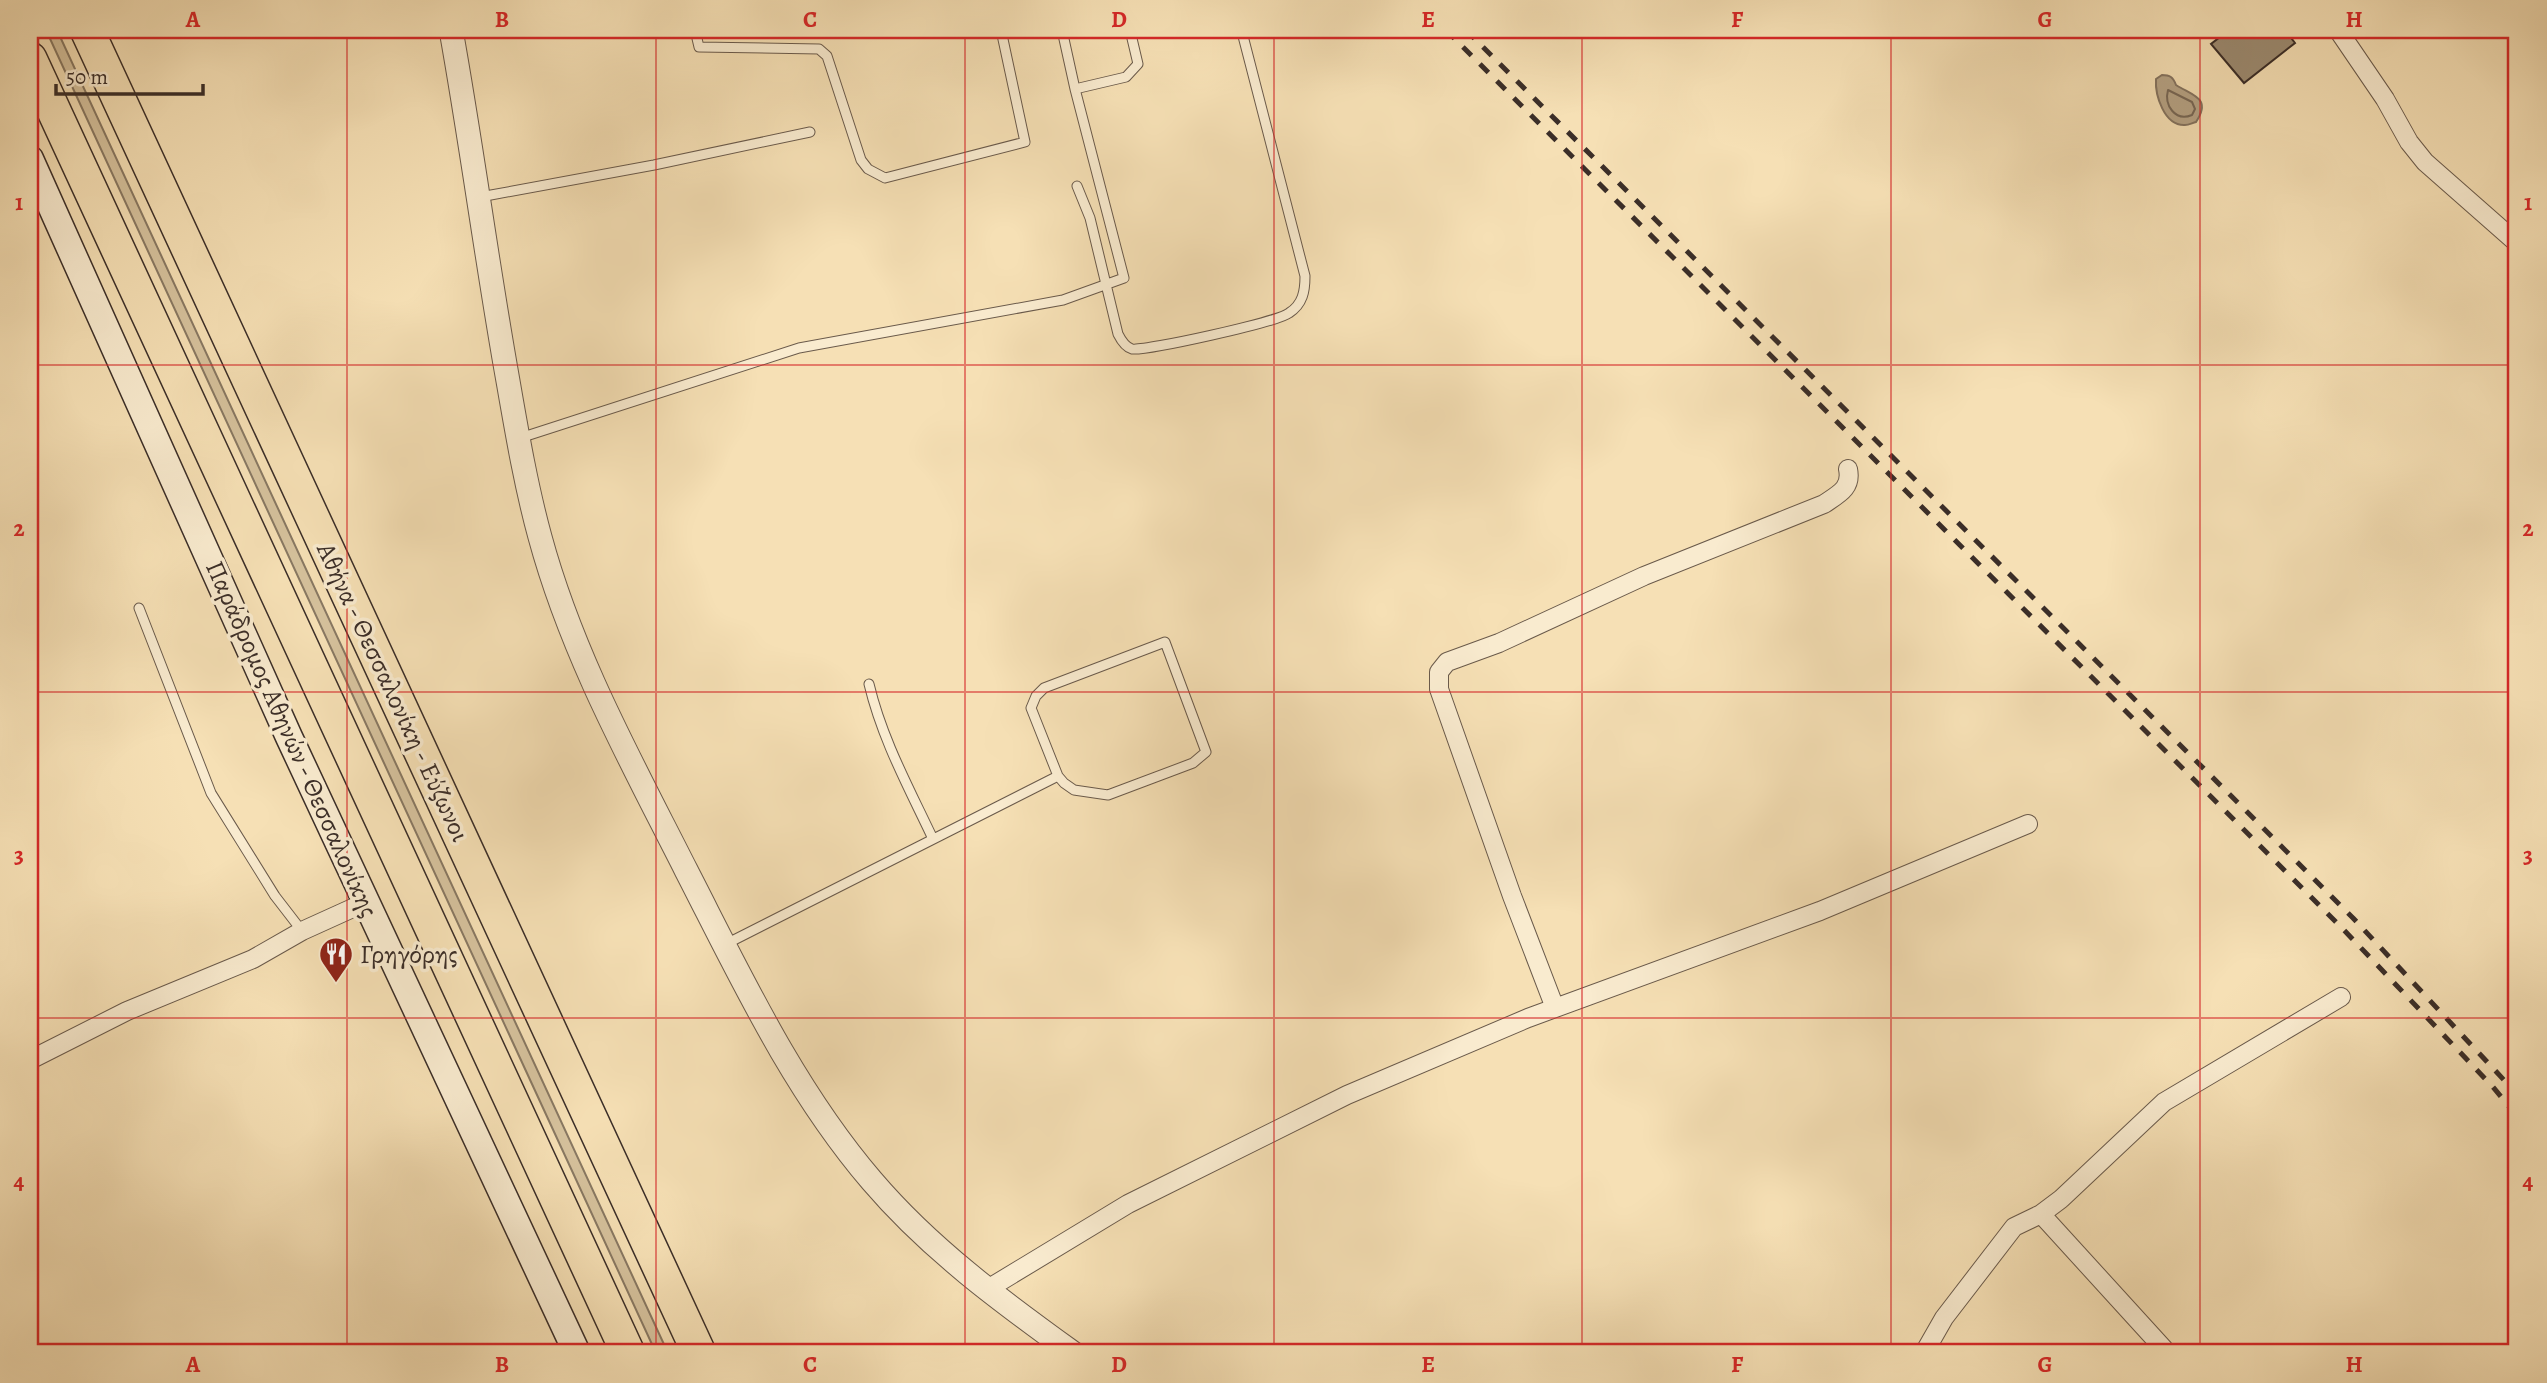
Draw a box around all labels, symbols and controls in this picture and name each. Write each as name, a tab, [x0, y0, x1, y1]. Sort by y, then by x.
text: A	[185, 4, 201, 35]
text: B	[495, 4, 509, 35]
text: C	[803, 4, 817, 35]
text: D	[1111, 4, 1127, 35]
text: E	[1421, 4, 1435, 35]
text: F	[1731, 4, 1744, 35]
text: G	[2037, 4, 2053, 35]
text: H	[2345, 4, 2363, 35]
scale bar	[56, 52, 203, 96]
text: 50 m	[66, 63, 108, 91]
text: 1	[15, 187, 23, 218]
text: 1	[2524, 187, 2532, 218]
text: 2	[13, 513, 25, 544]
text: 2	[2522, 513, 2534, 544]
street label: Αθήνα - Θεσσαλονίκη - Εύζωνοι	[308, 536, 478, 847]
street label: Παράδρομος Αθηνών - Θεσσαλονίκης	[197, 555, 387, 923]
text: 3	[14, 840, 24, 871]
text: 3	[2523, 840, 2533, 871]
restaurant icon: Γρηγόρης	[317, 935, 355, 984]
place label: Γρηγόρης	[360, 937, 458, 972]
text: 4	[14, 1166, 25, 1197]
text: 4	[2523, 1166, 2534, 1197]
text: A	[185, 1349, 201, 1380]
text: B	[495, 1349, 509, 1380]
text: C	[803, 1349, 817, 1380]
text: D	[1111, 1349, 1127, 1380]
text: E	[1421, 1349, 1435, 1380]
text: F	[1731, 1349, 1744, 1380]
text: G	[2037, 1349, 2053, 1380]
text: H	[2345, 1349, 2363, 1380]

